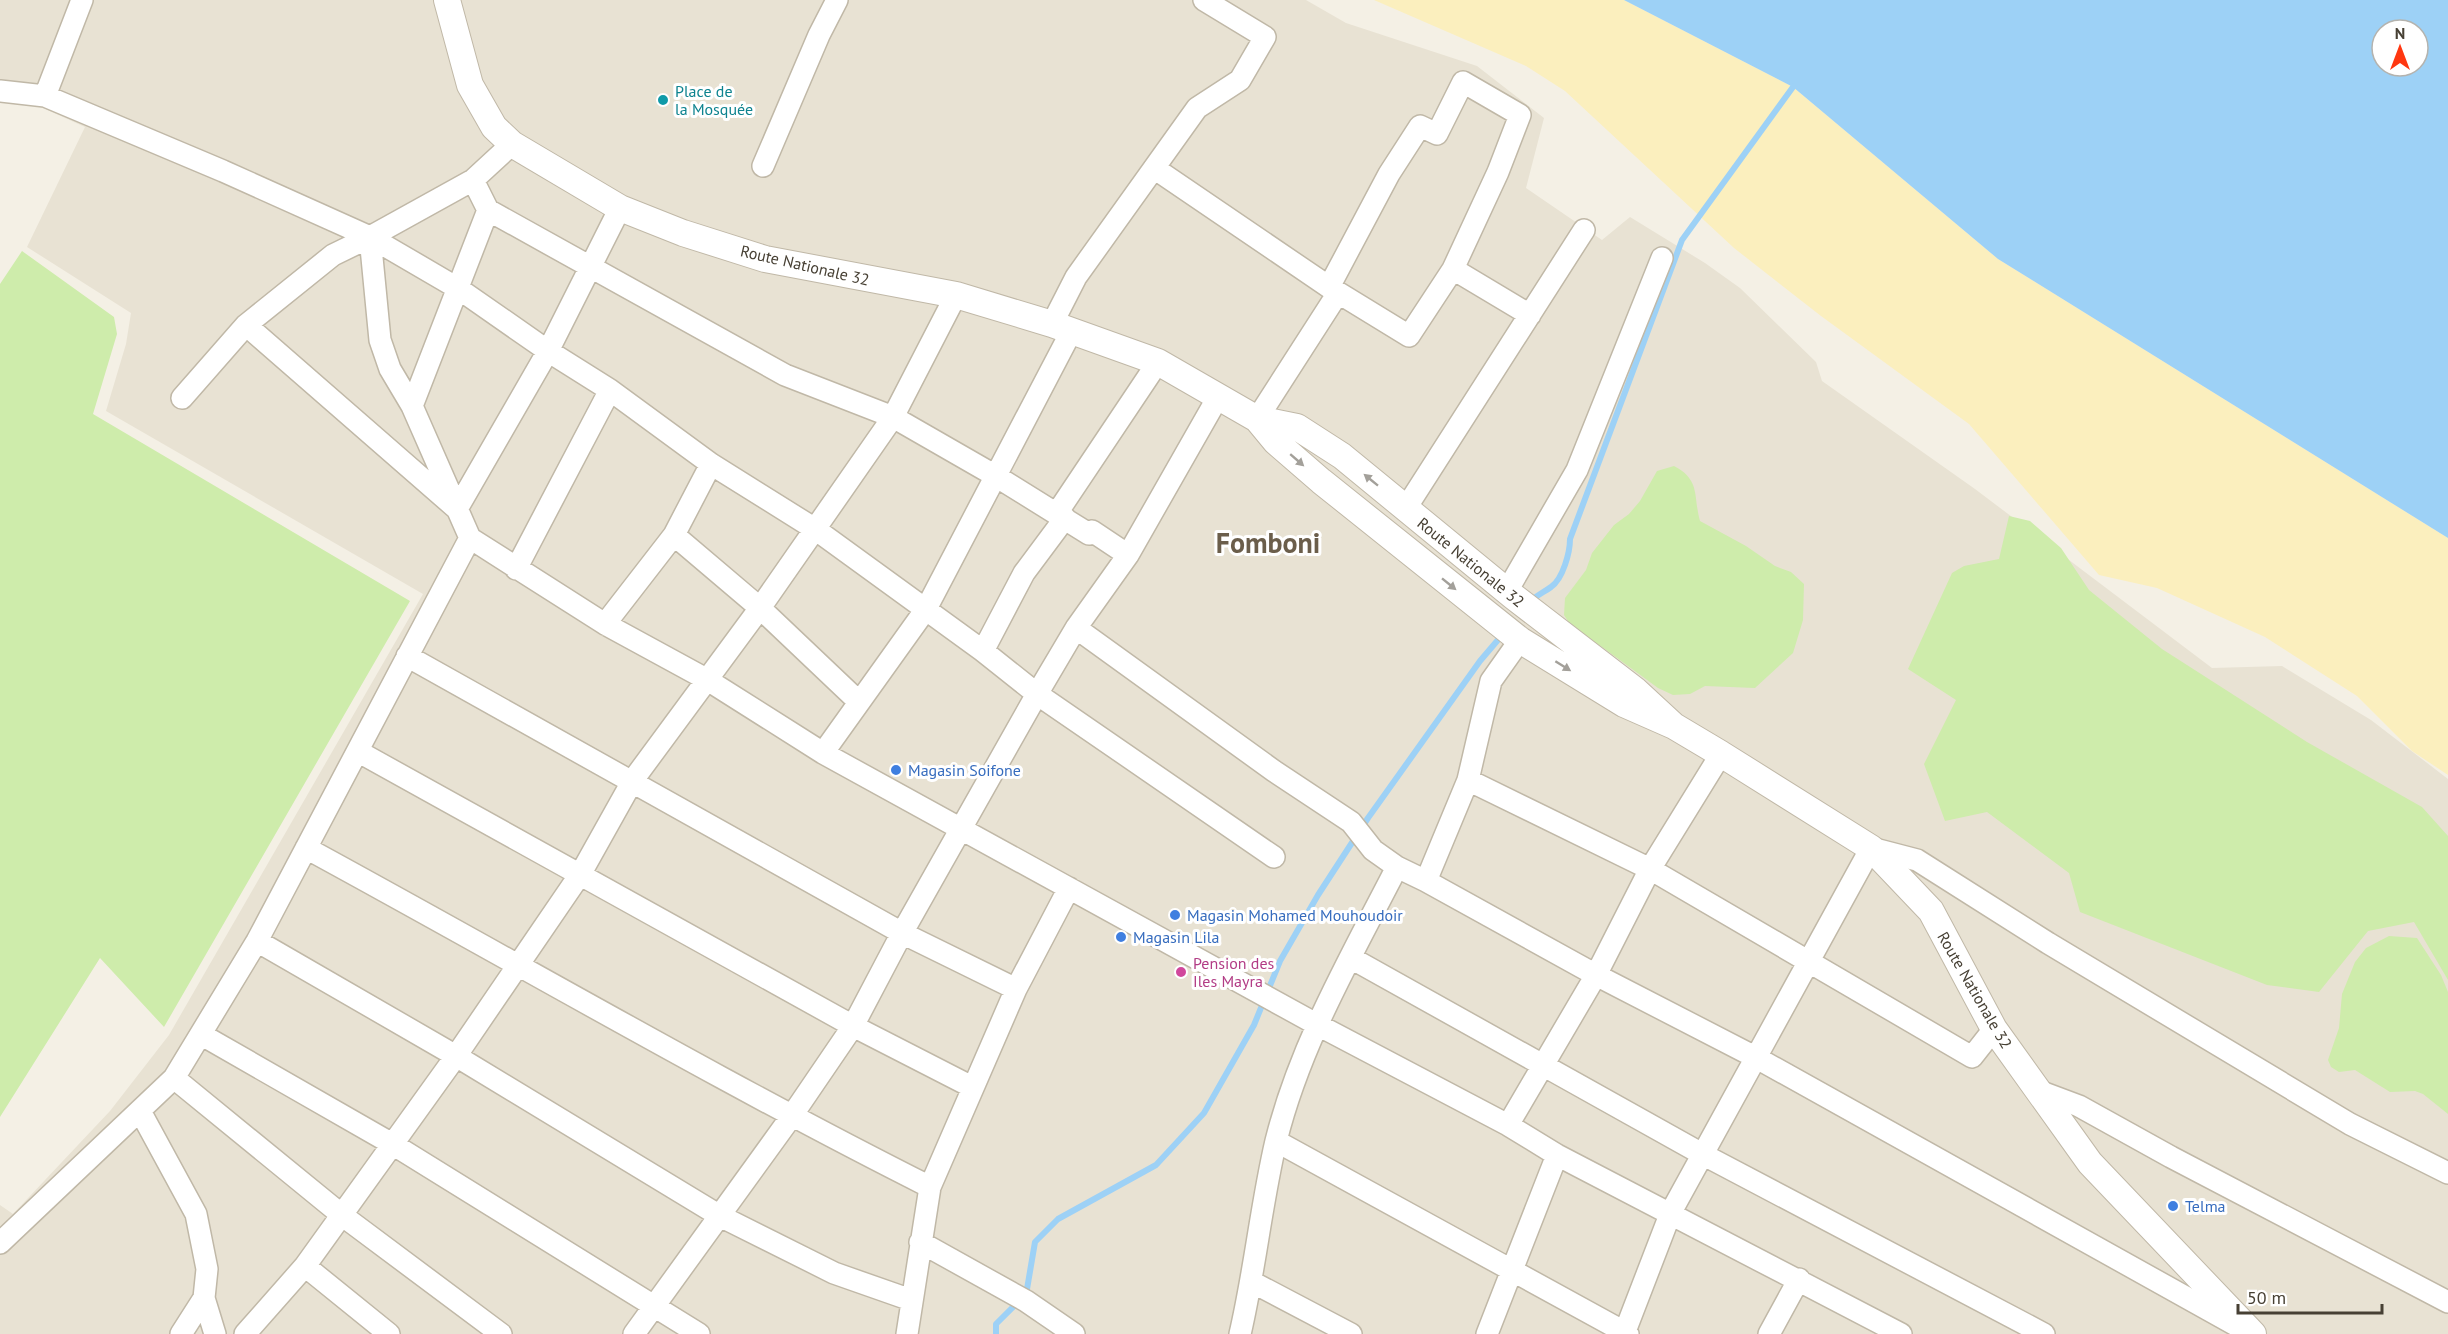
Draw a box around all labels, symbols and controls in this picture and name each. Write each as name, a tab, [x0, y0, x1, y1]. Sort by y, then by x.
north arrow	[2370, 18, 2430, 78]
text: N	[2395, 23, 2405, 43]
place label: Place de la Mosquée	[675, 81, 753, 119]
marker: Place de la Mosquée	[656, 93, 670, 107]
street label: Route Nationale 32	[739, 240, 871, 290]
one-way arrow	[1289, 454, 1305, 467]
one-way arrow	[1364, 474, 1379, 487]
street label: Route Nationale 32	[1413, 513, 1529, 611]
district label: Fomboni	[1216, 524, 1320, 561]
one-way arrow	[1441, 577, 1456, 589]
one-way arrow	[1555, 661, 1571, 672]
place label: Magasin Soifone	[908, 760, 1021, 780]
marker: Magasin Soifone	[889, 763, 903, 777]
place label: Magasin Mohamed Mouhoudoir	[1187, 905, 1403, 925]
marker: Magasin Mohamed Mouhoudoir	[1168, 908, 1182, 922]
place label: Magasin Lila	[1133, 927, 1219, 947]
street label: Route Nationale 32	[1933, 928, 2017, 1052]
marker: Magasin Lila	[1114, 930, 1128, 944]
place label: Pension des Iles Mayra	[1193, 953, 1275, 991]
marker: Pension des Iles Mayra	[1174, 965, 1188, 979]
place label: Telma	[2185, 1196, 2226, 1216]
marker: Telma	[2166, 1199, 2180, 1213]
scale bar	[2238, 1277, 2382, 1315]
text: 50 m	[2247, 1286, 2286, 1309]

